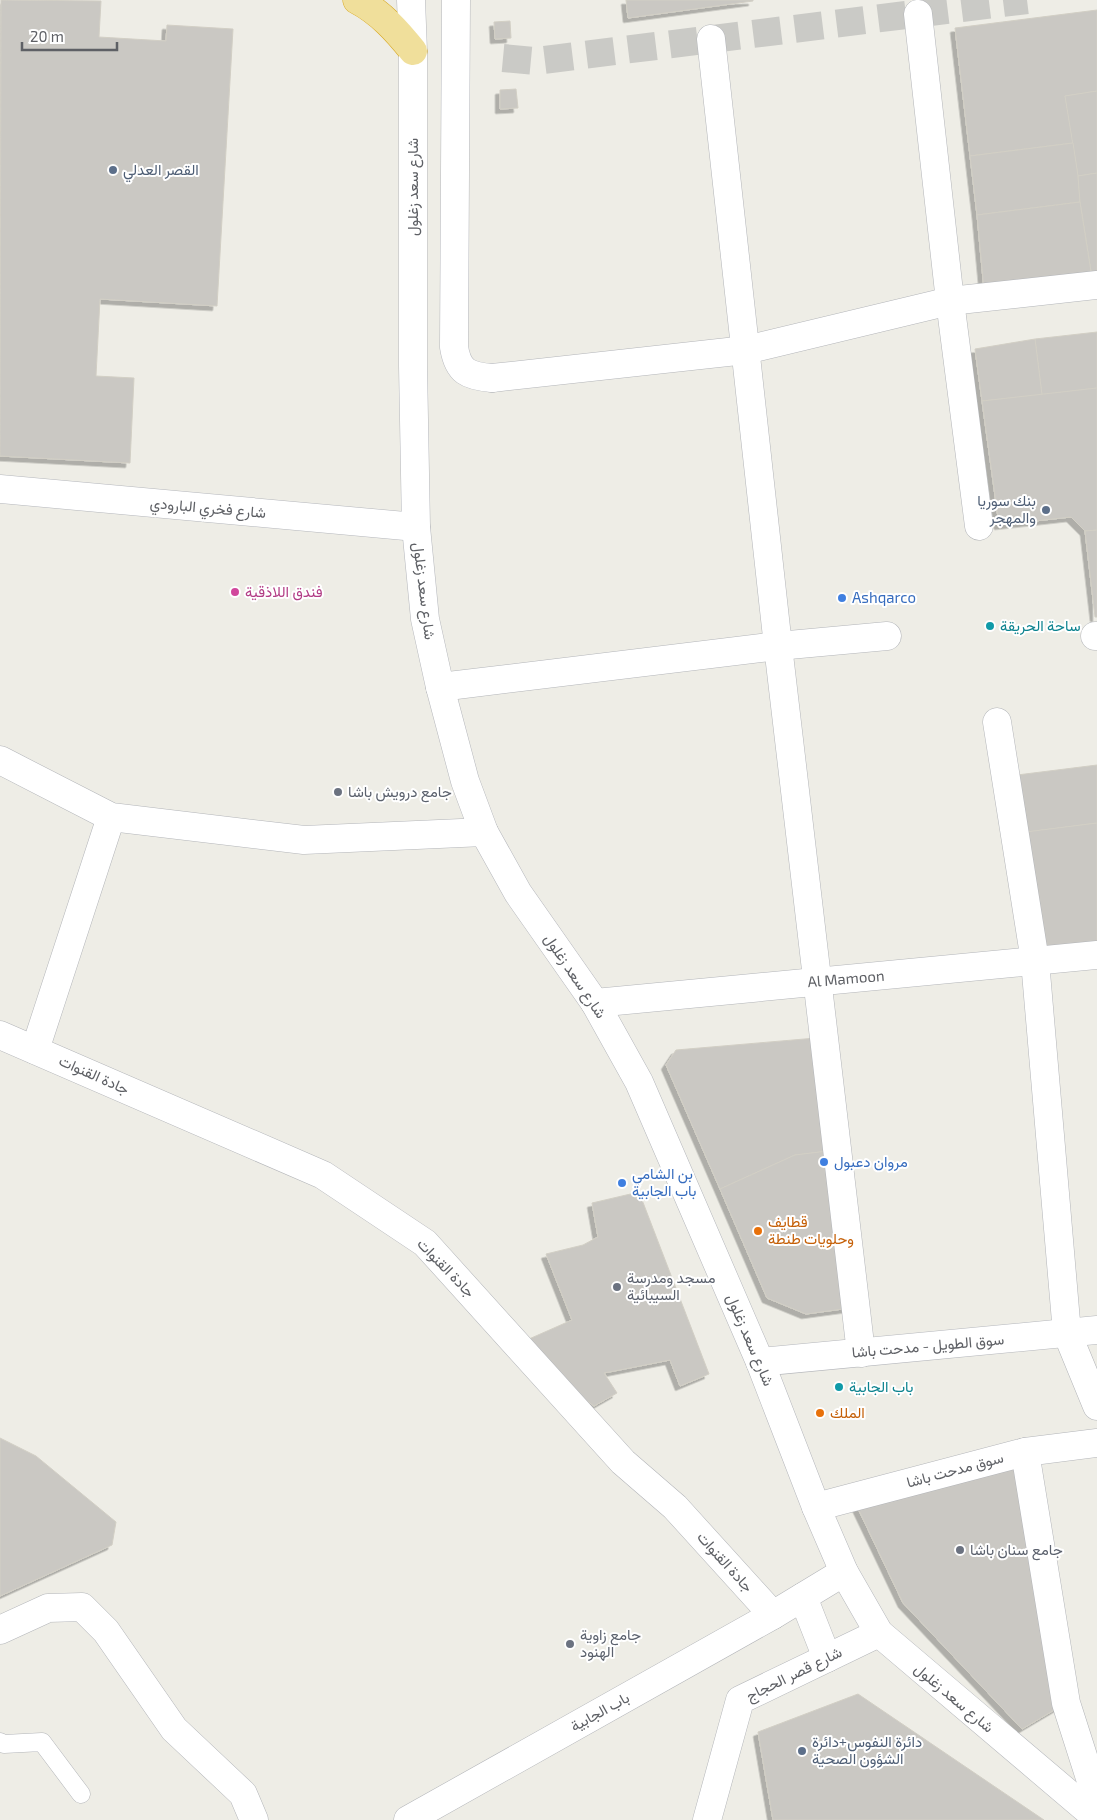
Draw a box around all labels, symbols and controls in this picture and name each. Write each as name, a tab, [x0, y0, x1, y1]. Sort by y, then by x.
scale bar	[22, 20, 118, 52]
text: 20 m	[30, 27, 64, 45]
street label: شارع سعد زغلول	[403, 138, 424, 236]
place label: القصر العدلي	[123, 160, 199, 183]
marker: القصر العدلي	[107, 164, 119, 176]
place label: بنك سوريا والمهجر	[977, 491, 1036, 527]
street label: شارع فخري البارودي	[149, 493, 267, 526]
marker: بنك سوريا والمهجر	[1040, 504, 1052, 516]
street label: شارع سعد زغلول	[407, 541, 440, 641]
place label: فندق اللاذقية	[245, 582, 323, 601]
marker: فندق اللاذقية	[229, 586, 241, 598]
place label: Ashqarco	[852, 588, 916, 606]
marker: Ashqarco	[836, 592, 848, 604]
place label: ساحة الحريقة	[1000, 616, 1081, 635]
marker: ساحة الحريقة	[984, 620, 996, 632]
place label: جامع درويش باشا	[348, 782, 452, 803]
marker: جامع درويش باشا	[332, 786, 344, 798]
street label: شارع سعد زغلول	[538, 930, 611, 1023]
street label: Al Mamoon	[807, 966, 885, 990]
street label: جادة القنوات	[56, 1051, 132, 1098]
place label: مروان دعبول	[834, 1152, 908, 1171]
marker: مروان دعبول	[818, 1156, 830, 1168]
place label: بن الشامي باب الجابية	[632, 1164, 696, 1200]
marker: بن الشامي باب الجابية	[616, 1177, 628, 1189]
place label: قطايف وحلويات طنطة	[768, 1212, 854, 1248]
marker: قطايف وحلويات طنطة	[752, 1225, 764, 1237]
street label: جادة القنوات	[413, 1234, 479, 1301]
place label: مسجد ومدرسة السيبائية	[627, 1268, 715, 1304]
marker: مسجد ومدرسة السيبائية	[611, 1281, 623, 1293]
street label: شارع سعد زغلول	[721, 1291, 778, 1390]
street label: سوق الطويل - مدحت باشا	[851, 1329, 1005, 1362]
place label: باب الجابية	[849, 1377, 913, 1396]
marker: باب الجابية	[833, 1381, 845, 1393]
place label: الملك	[830, 1403, 865, 1421]
marker: الملك	[814, 1407, 826, 1419]
street label: سوق مدحت باشا	[904, 1447, 1006, 1492]
street label: جادة القنوات	[693, 1527, 758, 1596]
place label: جامع سنان باشا	[970, 1540, 1063, 1561]
marker: جامع سنان باشا	[954, 1544, 966, 1556]
place label: جامع زاوية الهنود	[580, 1625, 641, 1661]
marker: جامع زاوية الهنود	[564, 1638, 576, 1650]
street label: شارع قصر الحجاج	[743, 1642, 846, 1707]
street label: شارع سعد زغلول	[909, 1659, 998, 1738]
street label: باب الجابية	[567, 1688, 633, 1735]
place label: دائرة النفوس+دائرة الشؤون الصحية	[812, 1732, 922, 1768]
marker: دائرة النفوس+دائرة الشؤون الصحية	[796, 1745, 808, 1757]

